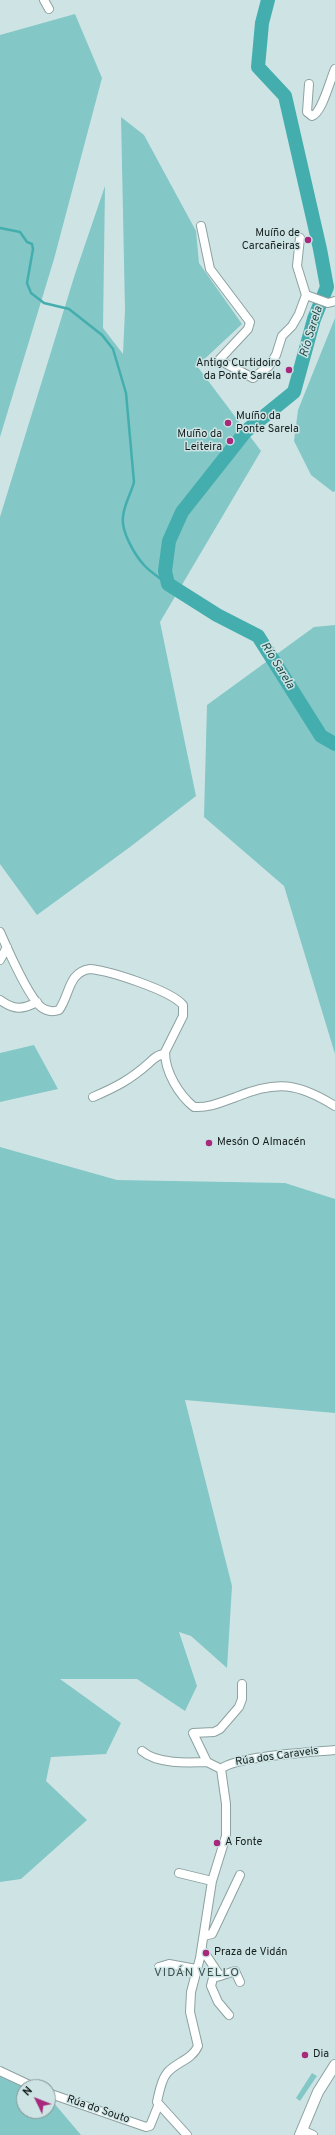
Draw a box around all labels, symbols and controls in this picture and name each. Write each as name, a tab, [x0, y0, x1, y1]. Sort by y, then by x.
place label: Muíño de Carcañeiras	[242, 227, 300, 253]
marker: Muíño de Carcañeiras	[303, 235, 313, 245]
water label: Río Sarela	[297, 305, 327, 359]
place label: Antigo Curtidoiro da Ponte Sarela	[196, 357, 281, 383]
marker: Antigo Curtidoiro da Ponte Sarela	[284, 365, 294, 375]
place label: Muíño da Ponte Sarela	[236, 410, 299, 436]
marker: Muíño da Ponte Sarela	[223, 418, 233, 428]
place label: Muíño da Leiteira	[177, 428, 222, 454]
marker: Muíño da Leiteira	[225, 436, 235, 446]
water label: Río Sarela	[257, 640, 297, 692]
place label: Mesón O Almacén	[217, 1136, 306, 1150]
marker: Mesón O Almacén	[204, 1138, 214, 1148]
street label: Rúa dos Caraveis	[234, 1745, 320, 1769]
place label: A Fonte	[225, 1836, 262, 1850]
marker: A Fonte	[212, 1838, 222, 1848]
place label: Praza de Vidán	[214, 1946, 288, 1960]
marker: Praza de Vidán	[201, 1948, 211, 1958]
district label: VIDÁN VELLO	[154, 1967, 240, 1981]
place label: Dia	[313, 2048, 329, 2062]
marker: Dia	[300, 2050, 310, 2060]
north arrow	[16, 2079, 56, 2119]
text: N	[20, 2084, 36, 2099]
street label: Rúa do Souto	[65, 2093, 131, 2127]

